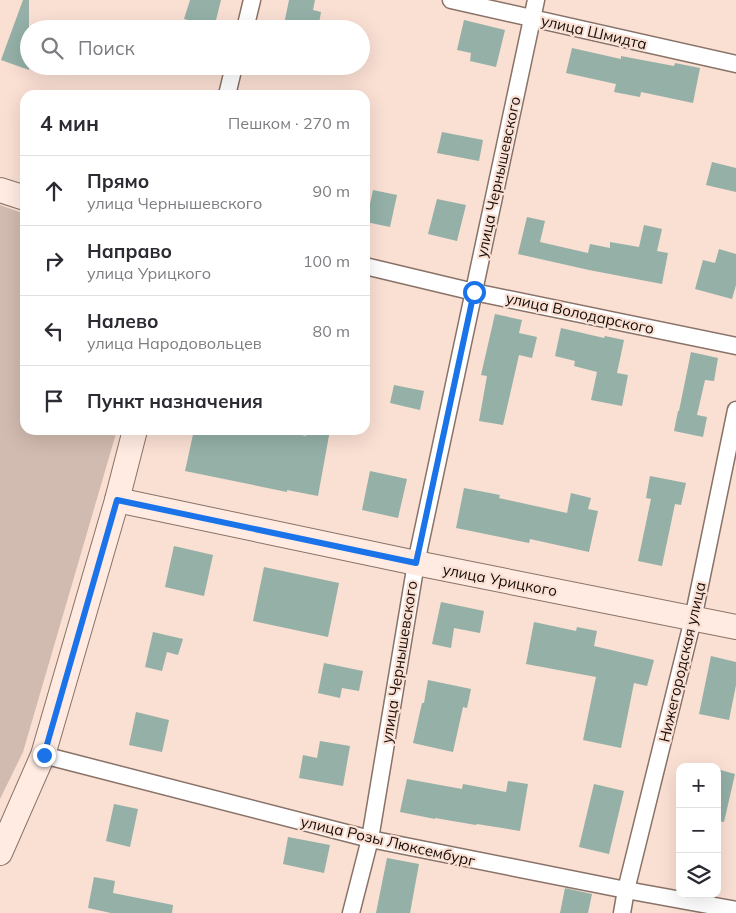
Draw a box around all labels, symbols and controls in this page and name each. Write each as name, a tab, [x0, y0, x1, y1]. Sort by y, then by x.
street label: улица Шмидта	[539, 11, 649, 53]
search box	[20, 20, 370, 75]
icon: search	[38, 34, 66, 62]
text: Поиск	[78, 36, 135, 60]
street label: улица Чернышевского	[472, 95, 524, 259]
text: 4 мин	[40, 110, 99, 136]
text: Пешком · 270 m	[228, 113, 350, 133]
text: Прямо	[87, 169, 149, 193]
icon: ahead	[40, 177, 68, 205]
text: 90 m	[313, 181, 350, 201]
text: улица Чернышевского	[87, 193, 262, 213]
text: Направо	[87, 239, 172, 263]
icon: right	[40, 247, 68, 275]
text: 100 m	[303, 251, 350, 271]
text: улица Урицкого	[87, 263, 211, 283]
route start	[463, 281, 486, 304]
street label: улица Володарского	[504, 288, 656, 338]
text: Налево	[87, 309, 159, 333]
icon: left	[40, 317, 68, 345]
text: 80 m	[313, 321, 350, 341]
text: улица Народовольцев	[87, 333, 262, 353]
icon: arrive	[40, 387, 68, 415]
text: Пункт назначения	[87, 389, 263, 413]
street label: улица Урицкого	[441, 560, 559, 600]
street label: улица Чернышевского	[377, 579, 421, 745]
street label: Нижегородская улица	[654, 580, 710, 744]
route end	[33, 744, 56, 767]
map controls	[676, 763, 721, 898]
button: +	[676, 763, 721, 808]
button: −	[676, 808, 721, 853]
street label: улица Розы Люксембург	[299, 812, 477, 870]
button: layers	[676, 853, 721, 898]

